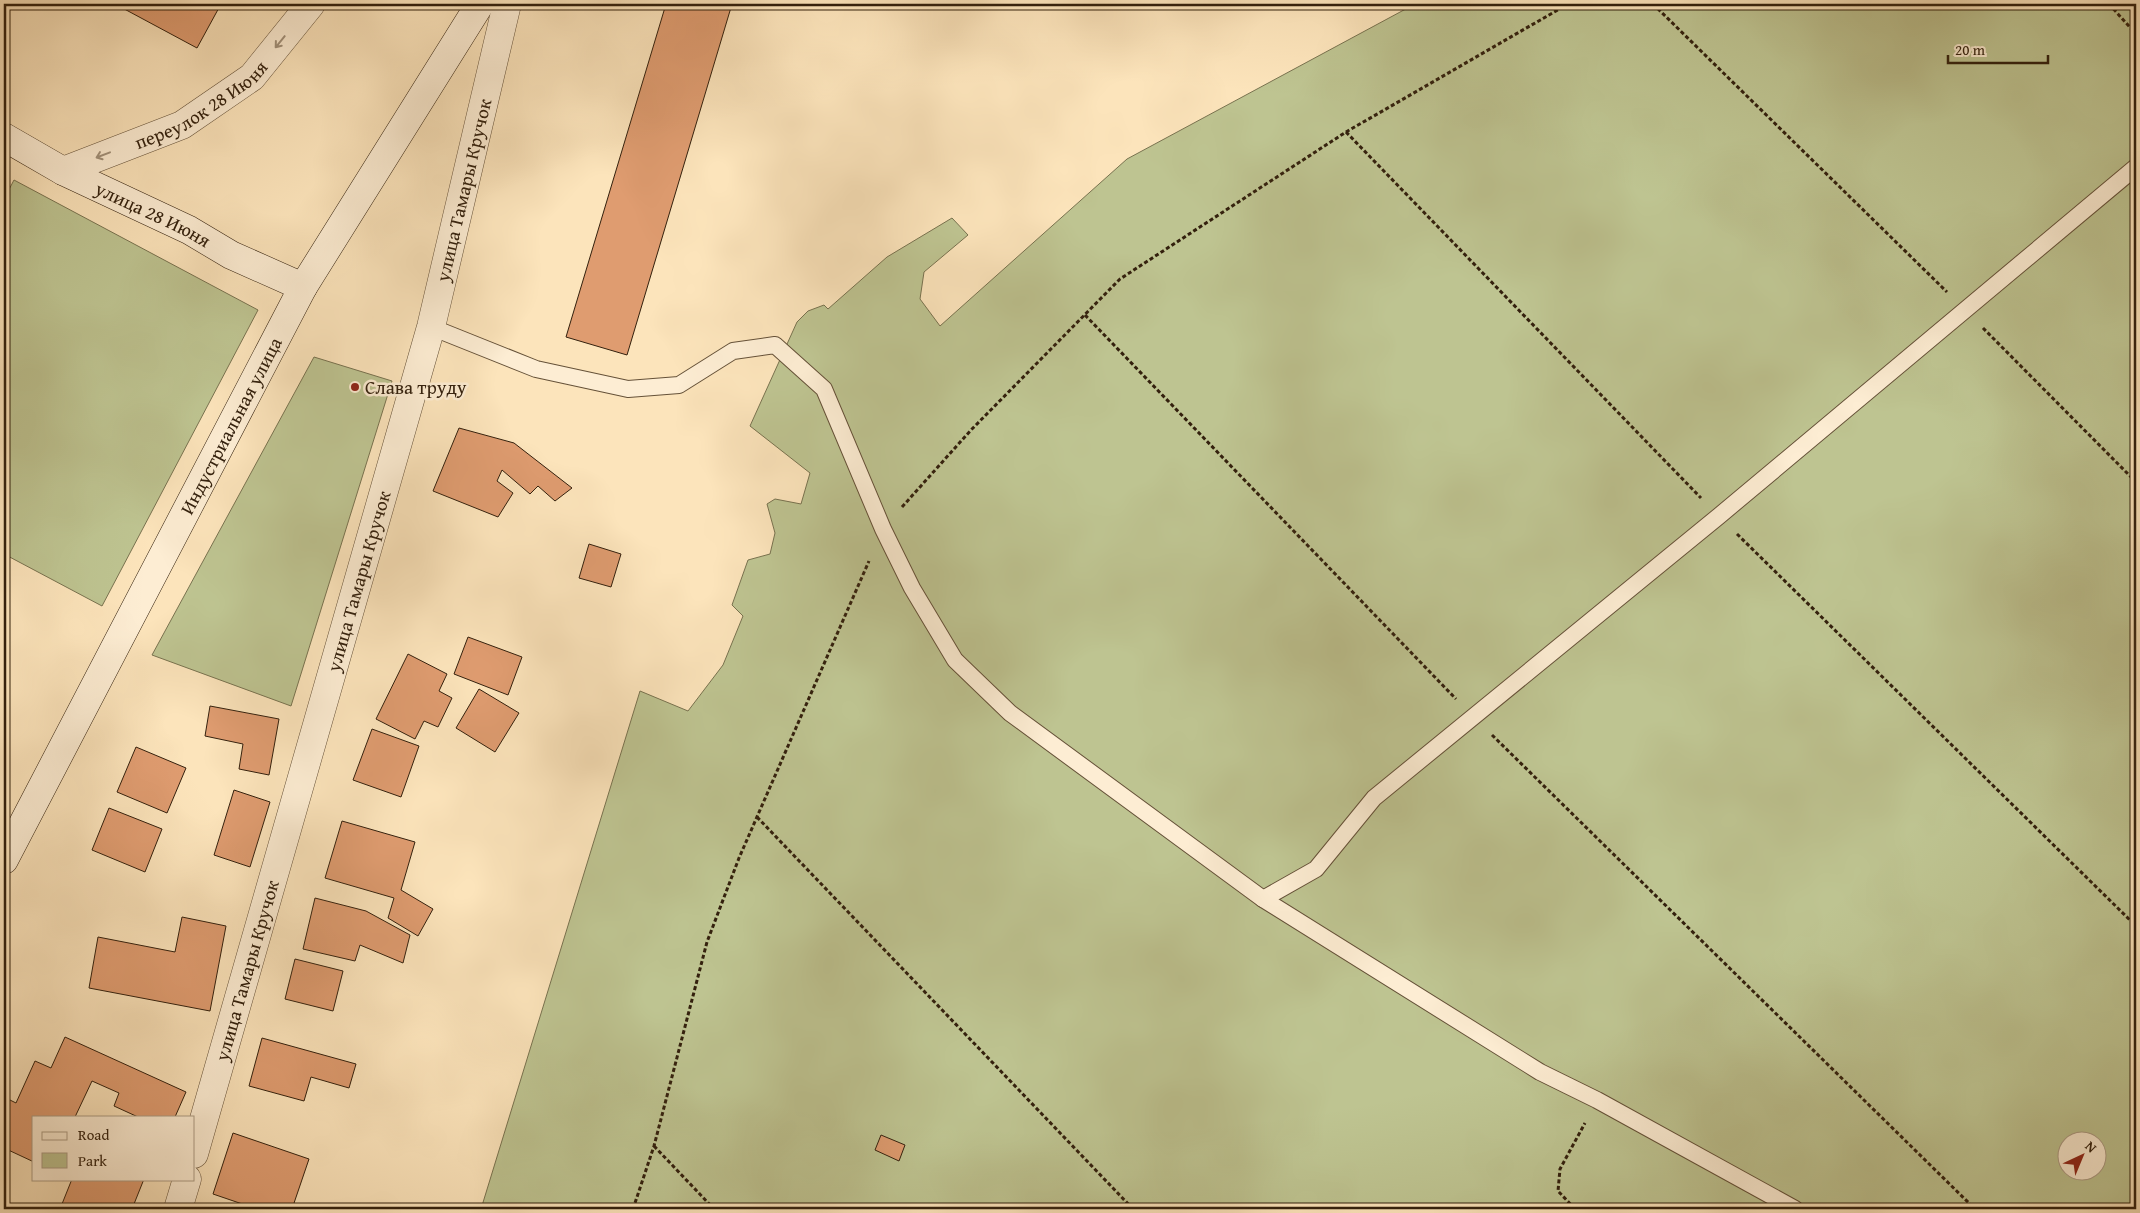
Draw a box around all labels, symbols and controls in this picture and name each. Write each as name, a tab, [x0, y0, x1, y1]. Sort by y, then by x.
scale bar	[1948, 32, 2048, 64]
one-way arrow	[275, 35, 286, 48]
text: 20 m	[1955, 39, 1986, 60]
street label: переулок 28 Июня	[130, 54, 274, 156]
street label: улица Тамары Кручок	[428, 96, 498, 285]
one-way arrow	[95, 152, 110, 161]
street label: улица 28 Июня	[90, 174, 217, 254]
street label: Индустриальная улица	[173, 332, 289, 519]
place label: Слава труду	[365, 373, 467, 401]
marker: Слава труду	[349, 381, 361, 393]
street label: улица Тамары Кручок	[319, 487, 397, 676]
street label: улица Тамары Кручок	[207, 877, 286, 1065]
legend	[32, 1116, 195, 1180]
text: Road	[78, 1124, 109, 1145]
north arrow	[2058, 1130, 2108, 1180]
text: N	[2081, 1136, 2102, 1158]
text: Park	[78, 1150, 107, 1171]

